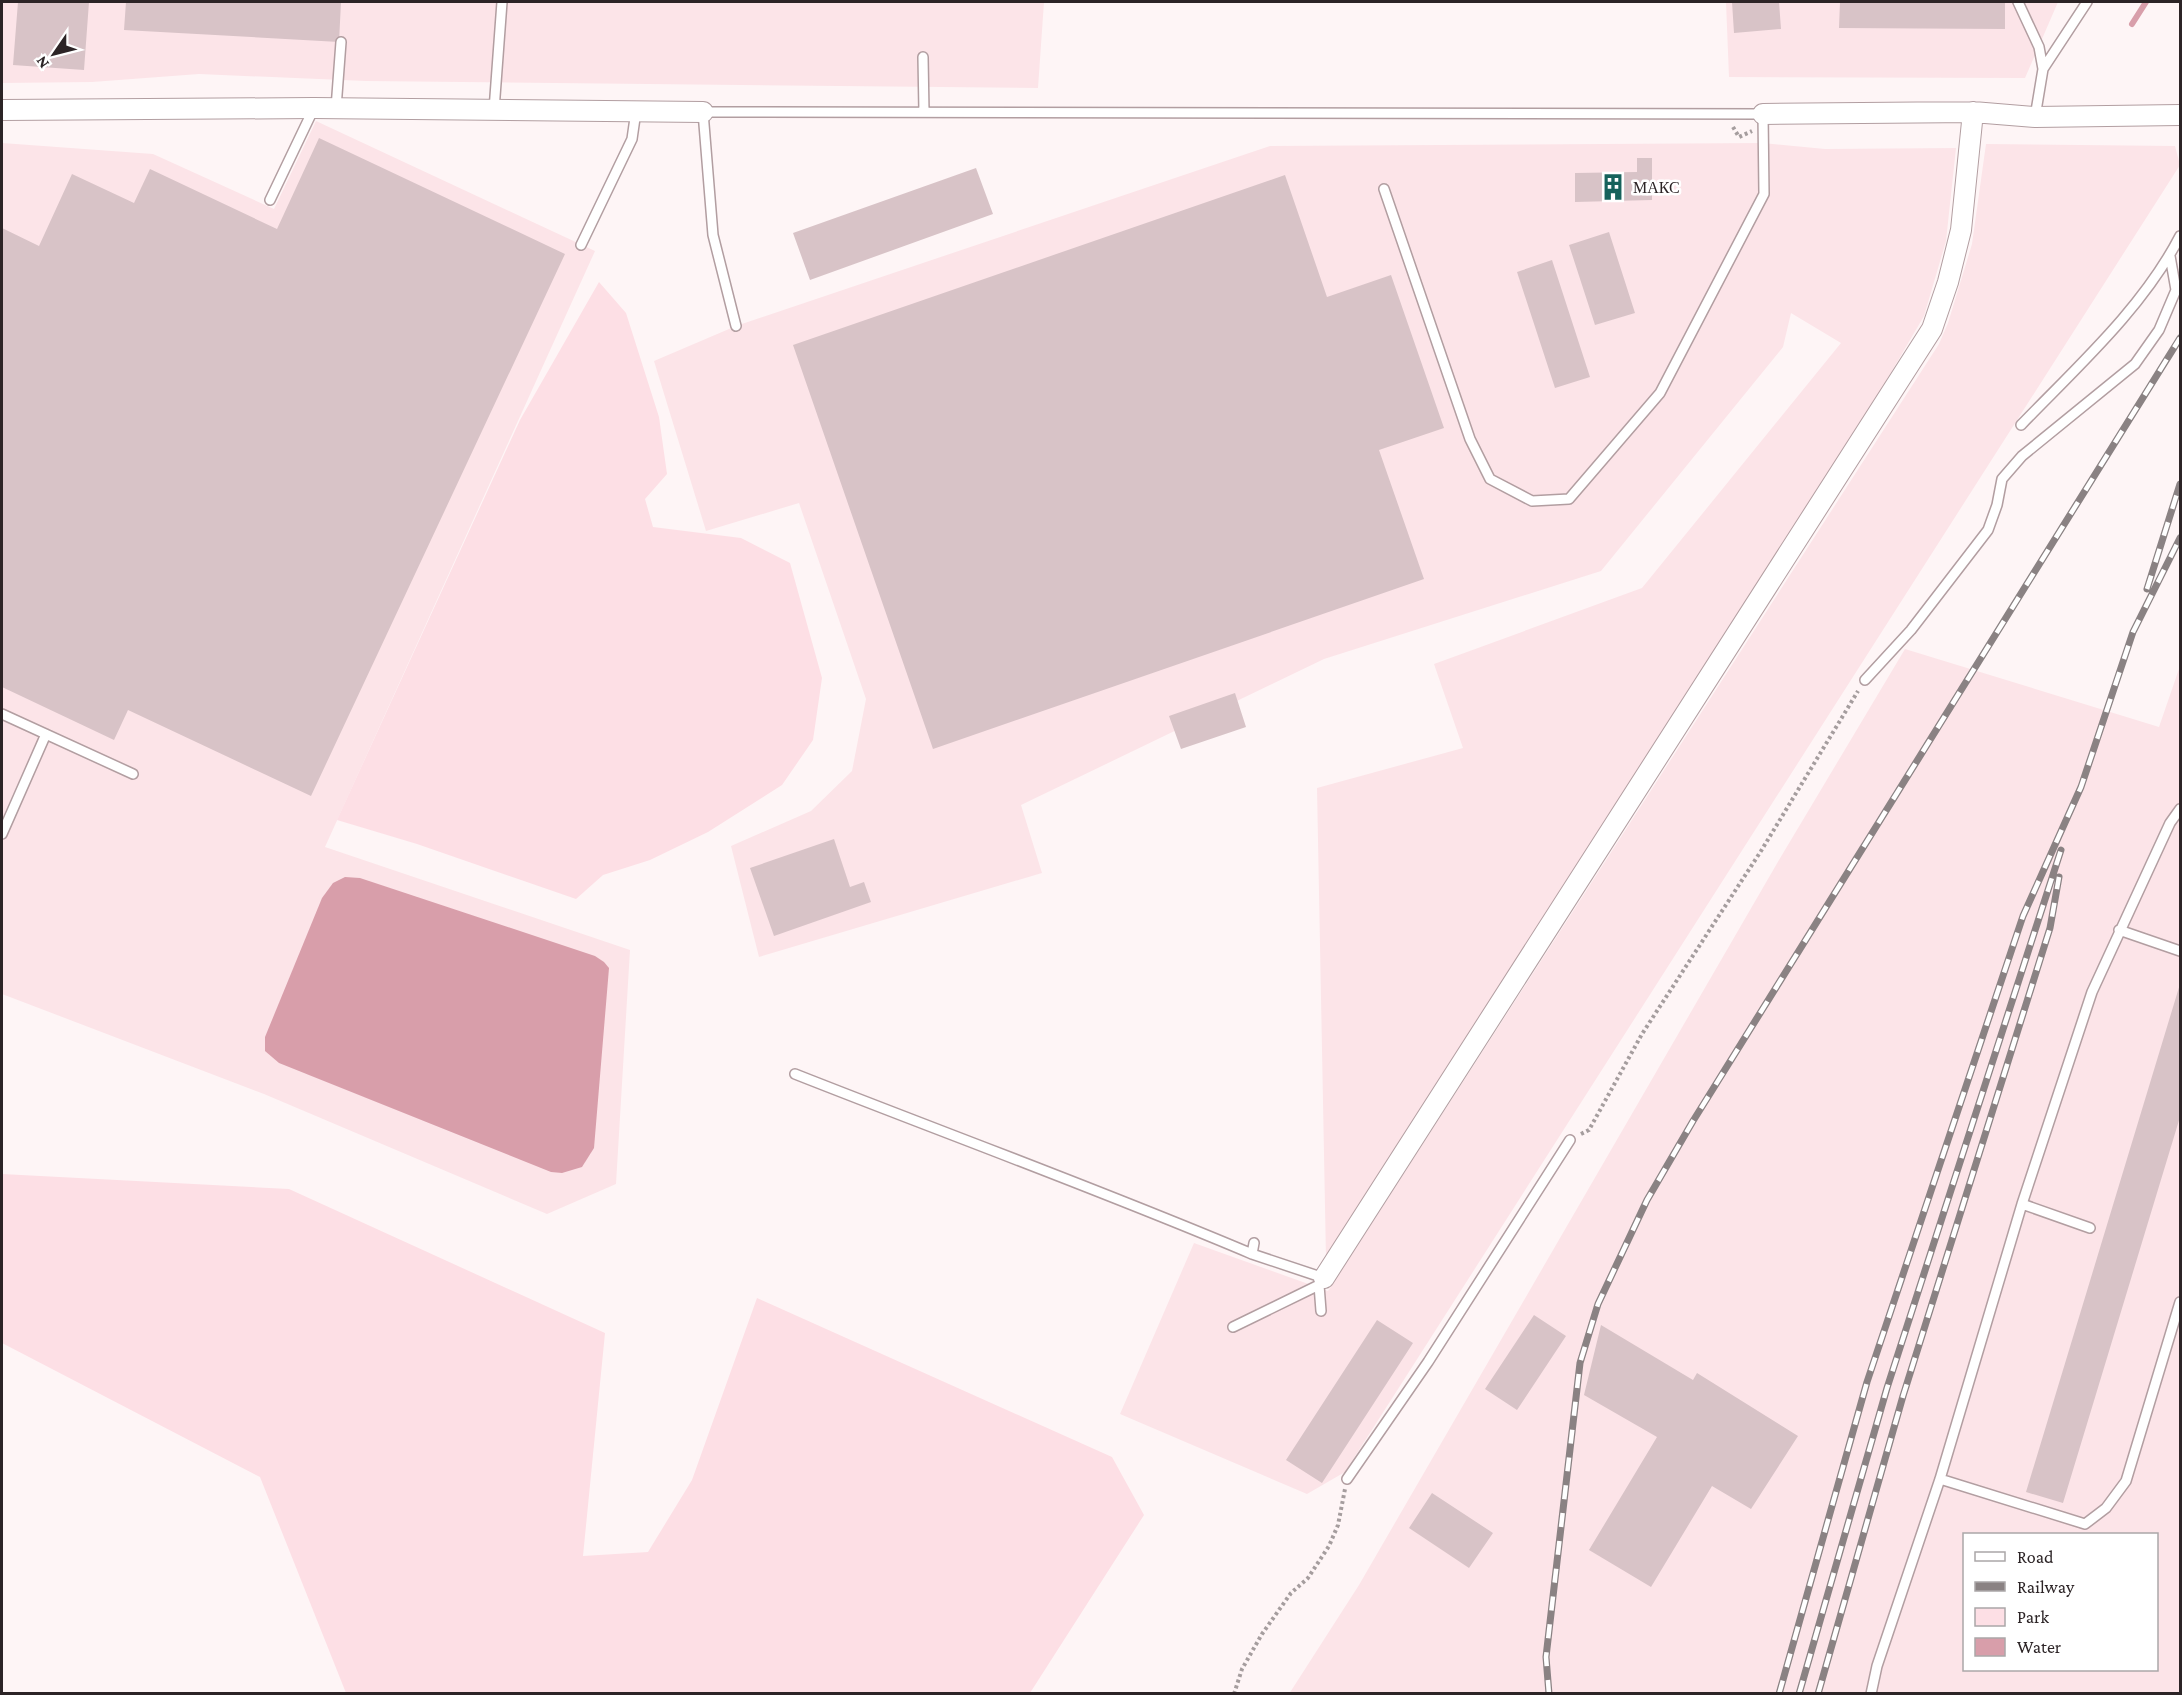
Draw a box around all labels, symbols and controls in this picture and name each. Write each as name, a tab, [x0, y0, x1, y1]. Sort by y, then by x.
north arrow	[24, 24, 84, 84]
text: N	[32, 53, 52, 72]
building icon: МАКС	[1598, 172, 1628, 202]
place label: МАКС	[1633, 179, 1680, 196]
legend	[1963, 1533, 2158, 1671]
text: Road	[2017, 1547, 2054, 1567]
text: Railway	[2017, 1577, 2075, 1597]
text: Park	[2017, 1607, 2049, 1627]
text: Water	[2017, 1637, 2062, 1657]

